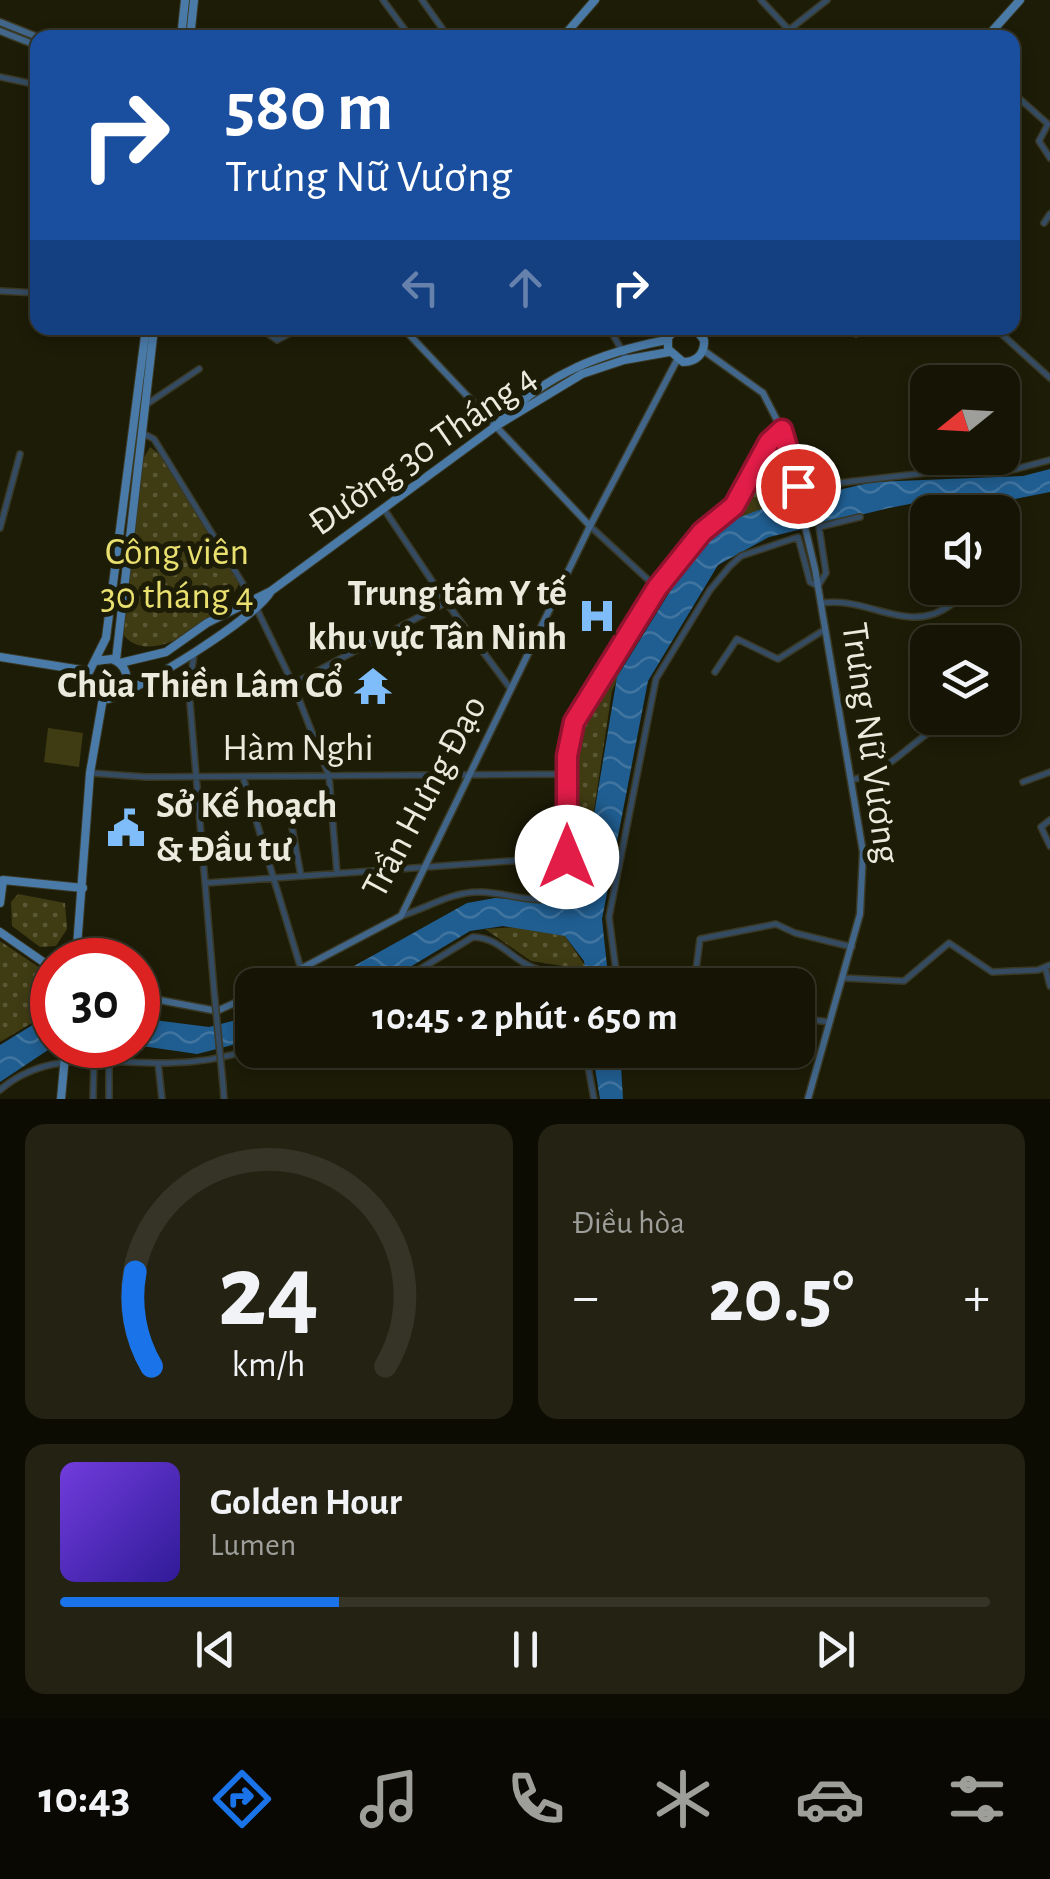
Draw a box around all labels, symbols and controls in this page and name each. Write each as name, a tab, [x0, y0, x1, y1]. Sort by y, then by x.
icon: right	[60, 70, 190, 200]
text: 580 m	[225, 73, 393, 143]
text: Trưng Nữ Vương	[225, 155, 512, 200]
icon: left	[393, 260, 448, 315]
icon: ahead	[498, 260, 553, 315]
icon: right	[603, 260, 658, 315]
street label: Đường 30 Tháng 4	[302, 358, 544, 544]
north arrow	[910, 365, 1020, 475]
map controls	[910, 365, 1020, 735]
pin	[756, 444, 841, 529]
icon: arrive	[771, 459, 826, 514]
button: sound	[910, 495, 1020, 605]
park label: Công viên 30 tháng 4	[100, 534, 254, 616]
place label: Trung tâm Y tế khu vực Tân Ninh	[308, 574, 567, 657]
hospital icon: Trung tâm Y tế khu vực Tân Ninh	[576, 595, 618, 637]
street label: Trưng Nữ Vương	[834, 620, 906, 866]
button: layers	[910, 625, 1020, 735]
place label: Chùa Thiền Lâm Cổ	[57, 663, 343, 705]
temple icon: Chùa Thiền Lâm Cổ	[352, 665, 394, 707]
street label: Trần Hưng Đạo	[356, 690, 494, 904]
street label: Hàm Nghi	[222, 730, 374, 768]
place label: Sở Kế hoạch & Đầu tư	[156, 786, 337, 869]
position arrow	[515, 805, 619, 909]
public building icon: Sở Kế hoạch & Đầu tư	[105, 807, 147, 849]
speed limit sign: 30	[30, 938, 160, 1068]
text: 10:45 · 2 phút · 650 m	[372, 999, 678, 1037]
text: Điều hòa	[573, 1207, 685, 1239]
text: 24	[218, 1241, 319, 1345]
text: 20.5°	[708, 1260, 854, 1335]
text: −	[573, 1270, 599, 1325]
text: +	[964, 1270, 990, 1325]
text: km/h	[232, 1347, 306, 1383]
text: Golden Hour	[210, 1484, 402, 1522]
text: Lumen	[210, 1529, 296, 1561]
icon: previous	[188, 1622, 243, 1677]
icon: pause	[498, 1622, 553, 1677]
icon: next	[808, 1622, 863, 1677]
icon: directions	[207, 1764, 277, 1834]
icon: music	[354, 1764, 424, 1834]
icon: phone	[501, 1764, 571, 1834]
icon: climate	[648, 1764, 718, 1834]
icon: car	[795, 1764, 865, 1834]
icon: filters	[942, 1764, 1012, 1834]
text: 10:43	[38, 1776, 130, 1821]

